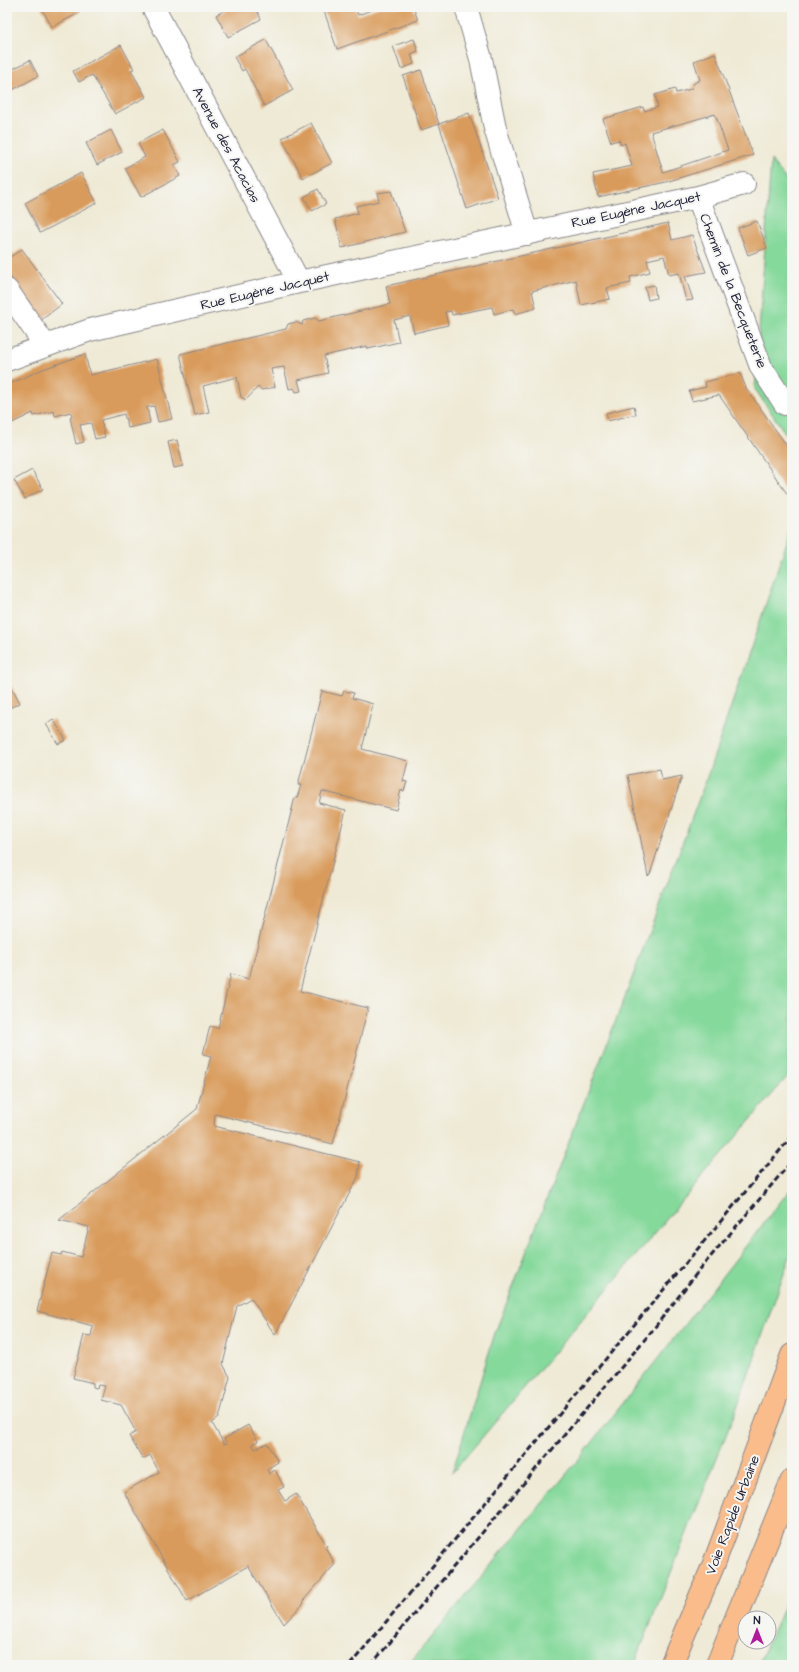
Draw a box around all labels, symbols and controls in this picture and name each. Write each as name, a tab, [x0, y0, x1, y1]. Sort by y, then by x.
street label: Avenue des Acacias	[187, 84, 265, 206]
street label: Rue Eugène Jacquet	[570, 186, 703, 233]
street label: Chemin de la Becqueterie	[694, 211, 772, 372]
street label: Rue Eugène Jacquet	[199, 266, 332, 316]
street label: Voie Rapide Urbaine	[701, 1452, 765, 1578]
north arrow	[737, 1610, 777, 1650]
text: N	[754, 1613, 761, 1628]

